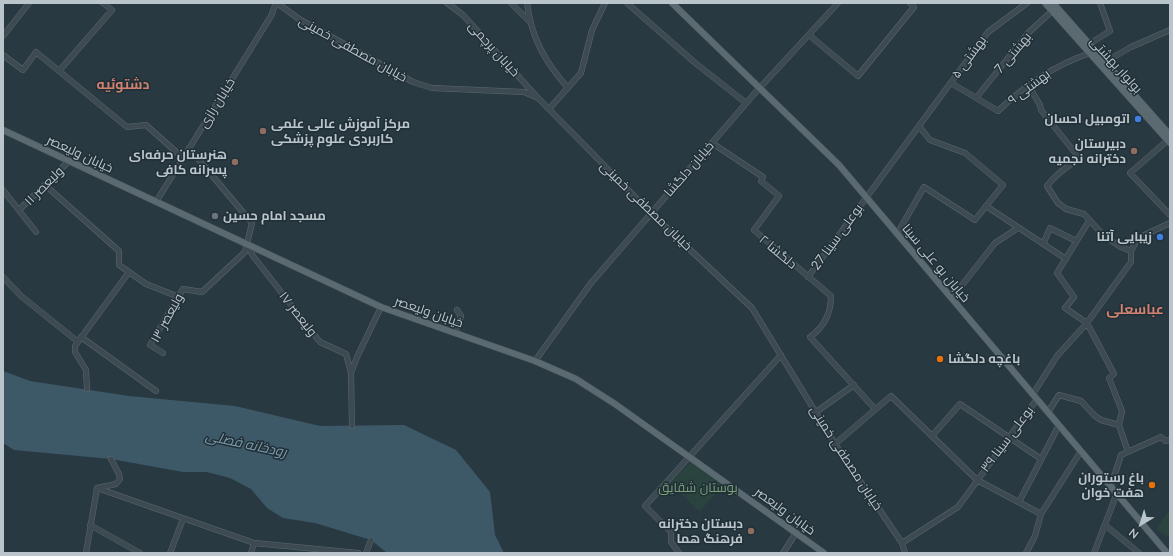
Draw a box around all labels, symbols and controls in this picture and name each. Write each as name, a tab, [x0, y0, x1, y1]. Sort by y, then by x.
street label: خیابان مصطفی خمینی	[296, 13, 410, 85]
street label: خیابان پرچمی	[465, 18, 523, 80]
street label: بهشتی 7	[991, 29, 1035, 77]
street label: بهشتی ۵	[948, 33, 990, 81]
street label: بولوار بهشتی	[1086, 33, 1146, 97]
street label: بهشتی ۹	[1005, 66, 1053, 108]
street label: خیابان رازی	[196, 75, 238, 131]
district label: دشتوئیه	[96, 76, 150, 92]
place label: اتومبیل احسان	[1045, 111, 1130, 127]
marker: اتومبیل احسان	[1133, 114, 1143, 124]
place label: مرکز آموزش عالی علمی کاربردی علوم پزشکی	[271, 116, 410, 147]
marker: مرکز آموزش عالی علمی کاربردی علوم پزشکی	[258, 126, 268, 136]
street label: خیابان ولیعصر	[44, 132, 116, 176]
place label: دبیرستان دخترانه نجمیه	[1049, 136, 1126, 167]
street label: خیابان دلگشا	[661, 138, 717, 200]
marker: دبیرستان دخترانه نجمیه	[1129, 146, 1139, 156]
place label: هنرستان حرفه‌ای پسرانه کافی	[129, 147, 227, 178]
marker: هنرستان حرفه‌ای پسرانه کافی	[230, 157, 240, 167]
street label: خیابان مصطفی خمینی	[597, 158, 695, 254]
street label: ولیعصر ۱۱	[21, 163, 67, 209]
street label: بوعلی سینا 27	[808, 201, 866, 273]
place label: مسجد امام حسین	[223, 208, 326, 224]
marker: مسجد امام حسین	[210, 211, 220, 221]
street label: خیابان بو علی سینا	[899, 221, 973, 305]
place label: زیبایی آتنا	[1096, 229, 1152, 245]
street label: دلگشا ۲	[756, 232, 800, 272]
marker: زیبایی آتنا	[1155, 232, 1165, 242]
street label: ولیعصر ۱۷	[276, 288, 320, 340]
street label: ولیعصر ۱۳	[147, 291, 187, 345]
street label: خیابان ولیعصر	[393, 293, 465, 331]
district label: عباسعلی	[1106, 301, 1164, 317]
place label: باغچه دلگشا	[948, 351, 1020, 367]
marker: باغچه دلگشا	[935, 354, 945, 364]
street label: خیابان مصطفی خمینی	[806, 403, 886, 513]
street label: بوعلی سینا ۳۹	[977, 403, 1037, 475]
water label: رودخانه فصلی	[204, 427, 288, 461]
place label: باغ رستوران هفت خوان	[1078, 470, 1144, 501]
park label: بوستان شقایق	[658, 480, 738, 496]
marker: باغ رستوران هفت خوان	[1147, 480, 1157, 490]
street label: خیابان ولیعصر	[752, 484, 818, 538]
north arrow	[1121, 504, 1161, 544]
place label: دبستان دخترانه فرهنگ هما	[659, 516, 743, 547]
marker: دبستان دخترانه فرهنگ هما	[746, 526, 756, 536]
text: N	[1126, 526, 1141, 542]

